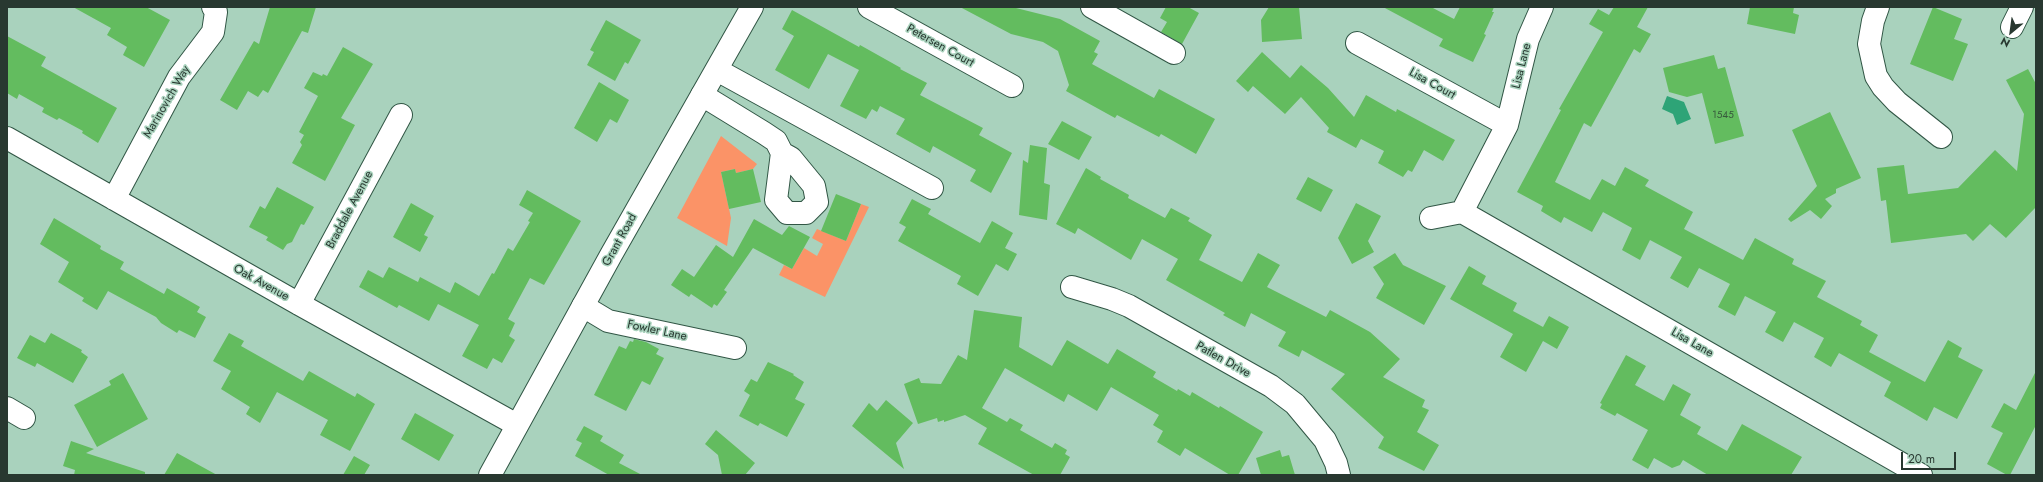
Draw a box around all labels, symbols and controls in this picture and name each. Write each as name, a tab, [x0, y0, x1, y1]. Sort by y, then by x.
north arrow	[1991, 12, 2031, 52]
street label: Petersen Court	[904, 22, 976, 70]
text: N	[1997, 33, 2013, 52]
street label: Lisa Lane	[1509, 42, 1535, 90]
street label: Marinovich Way	[140, 63, 194, 141]
street label: Lisa Court	[1406, 65, 1458, 103]
house number: 1545	[1712, 110, 1734, 122]
street label: Braddale Avenue	[323, 169, 377, 251]
street label: Grant Road	[600, 211, 640, 269]
street label: Oak Avenue	[231, 262, 291, 304]
street label: Fowler Lane	[626, 318, 688, 344]
street label: Lisa Lane	[1668, 325, 1716, 361]
street label: Patlen Drive	[1193, 339, 1253, 381]
scale bar	[1903, 444, 1958, 470]
text: 20 m	[1908, 450, 1935, 468]

